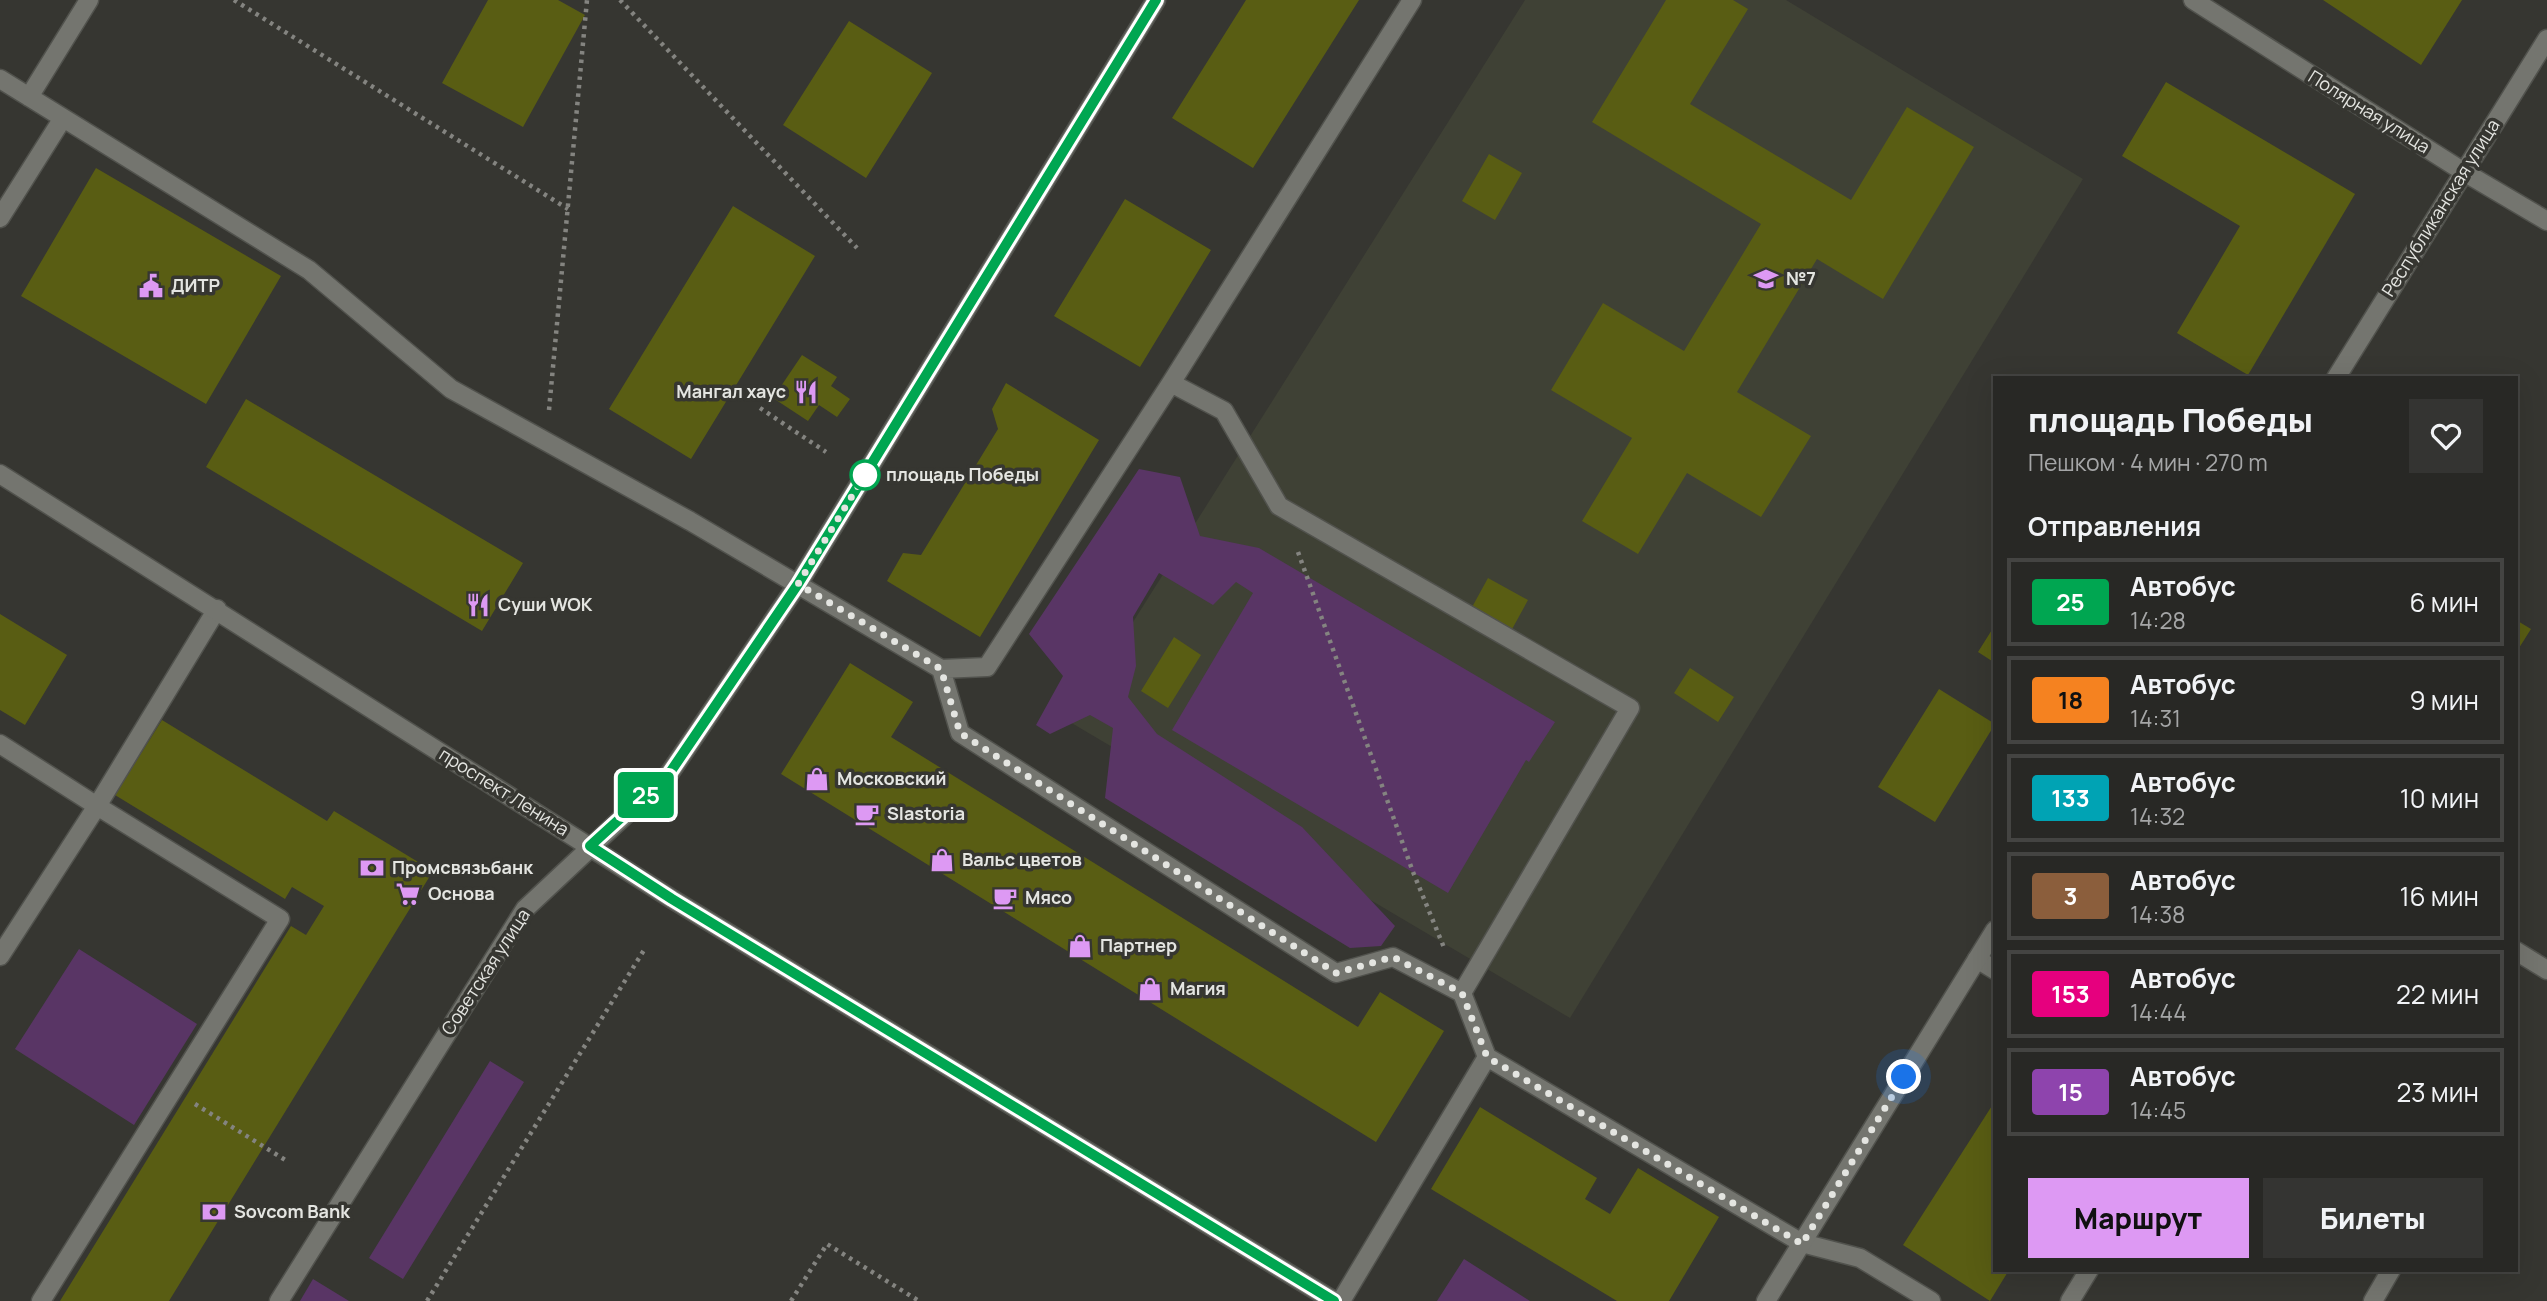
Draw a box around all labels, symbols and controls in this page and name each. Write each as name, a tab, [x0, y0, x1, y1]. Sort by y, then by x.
street label: Полярная улица	[2304, 64, 2435, 158]
street label: Республиканская улица	[2376, 114, 2505, 301]
school or university icon: №7	[1752, 265, 1780, 293]
place label: №7	[1786, 266, 1816, 290]
public building icon: ДИТР	[137, 272, 165, 300]
place label: ДИТР	[171, 273, 220, 297]
restaurant icon: Мангал хаус	[792, 378, 820, 406]
place label: Мангал хаус	[676, 379, 786, 403]
text: площадь Победы	[2028, 397, 2313, 442]
button: heart	[2409, 399, 2483, 473]
text: Пешком · 4 мин · 270 m	[2028, 446, 2268, 478]
marker: площадь Победы	[850, 460, 880, 490]
place label: площадь Победы	[886, 462, 1039, 486]
text: Отправления	[2028, 508, 2201, 544]
text: Автобус	[2130, 568, 2236, 604]
text: 6 мин	[2410, 584, 2479, 620]
text: 25	[2056, 585, 2085, 618]
restaurant icon: Суши WOK	[464, 591, 492, 619]
place label: Суши WOK	[498, 592, 593, 616]
text: 14:28	[2130, 604, 2186, 636]
text: Автобус	[2130, 666, 2236, 702]
text: 9 мин	[2410, 682, 2479, 718]
text: 18	[2058, 683, 2083, 716]
text: 14:31	[2130, 702, 2181, 734]
street label: проспект Ленина	[435, 742, 574, 841]
text: Автобус	[2130, 764, 2236, 800]
shop icon: Московский	[803, 765, 831, 793]
place label: Московский	[837, 766, 947, 790]
line badge: 25	[614, 772, 678, 818]
text: 25	[632, 778, 660, 811]
text: 10 мин	[2400, 780, 2479, 816]
text: 133	[2051, 781, 2090, 814]
cafe icon: Slastoria	[853, 800, 881, 828]
text: 14:32	[2130, 800, 2185, 832]
place label: Slastoria	[887, 801, 965, 825]
shop icon: Вальс цветов	[928, 846, 956, 874]
place label: Вальс цветов	[962, 847, 1082, 871]
bank icon: Промсвязьбанк	[358, 854, 386, 882]
place label: Промсвязьбанк	[392, 855, 534, 879]
text: Автобус	[2130, 862, 2236, 898]
text: 16 мин	[2399, 878, 2479, 914]
text: 3	[2064, 879, 2077, 912]
supermarket icon: Основа	[394, 880, 422, 908]
place label: Основа	[428, 881, 495, 905]
cafe icon: Мясо	[991, 884, 1019, 912]
place label: Мясо	[1025, 885, 1072, 909]
text: 14:38	[2130, 898, 2185, 930]
street label: Советская улица	[435, 904, 535, 1039]
shop icon: Партнер	[1066, 932, 1094, 960]
place label: Партнер	[1100, 933, 1177, 957]
text: Автобус	[2130, 960, 2236, 996]
shop icon: Магия	[1136, 975, 1164, 1003]
place label: Магия	[1170, 976, 1226, 1000]
text: 22 мин	[2396, 976, 2479, 1012]
text: 153	[2051, 977, 2090, 1010]
text: 14:44	[2130, 996, 2187, 1028]
text: Автобус	[2130, 1058, 2236, 1094]
your location	[1886, 1059, 1921, 1094]
text: 23 мин	[2396, 1074, 2479, 1110]
text: 15	[2058, 1075, 2083, 1108]
text: 14:45	[2130, 1094, 2186, 1126]
button: Маршрут	[2028, 1178, 2249, 1258]
button: Билеты	[2263, 1178, 2483, 1258]
bank icon: Sovcom Bank	[200, 1198, 228, 1226]
place label: Sovcom Bank	[234, 1199, 351, 1223]

